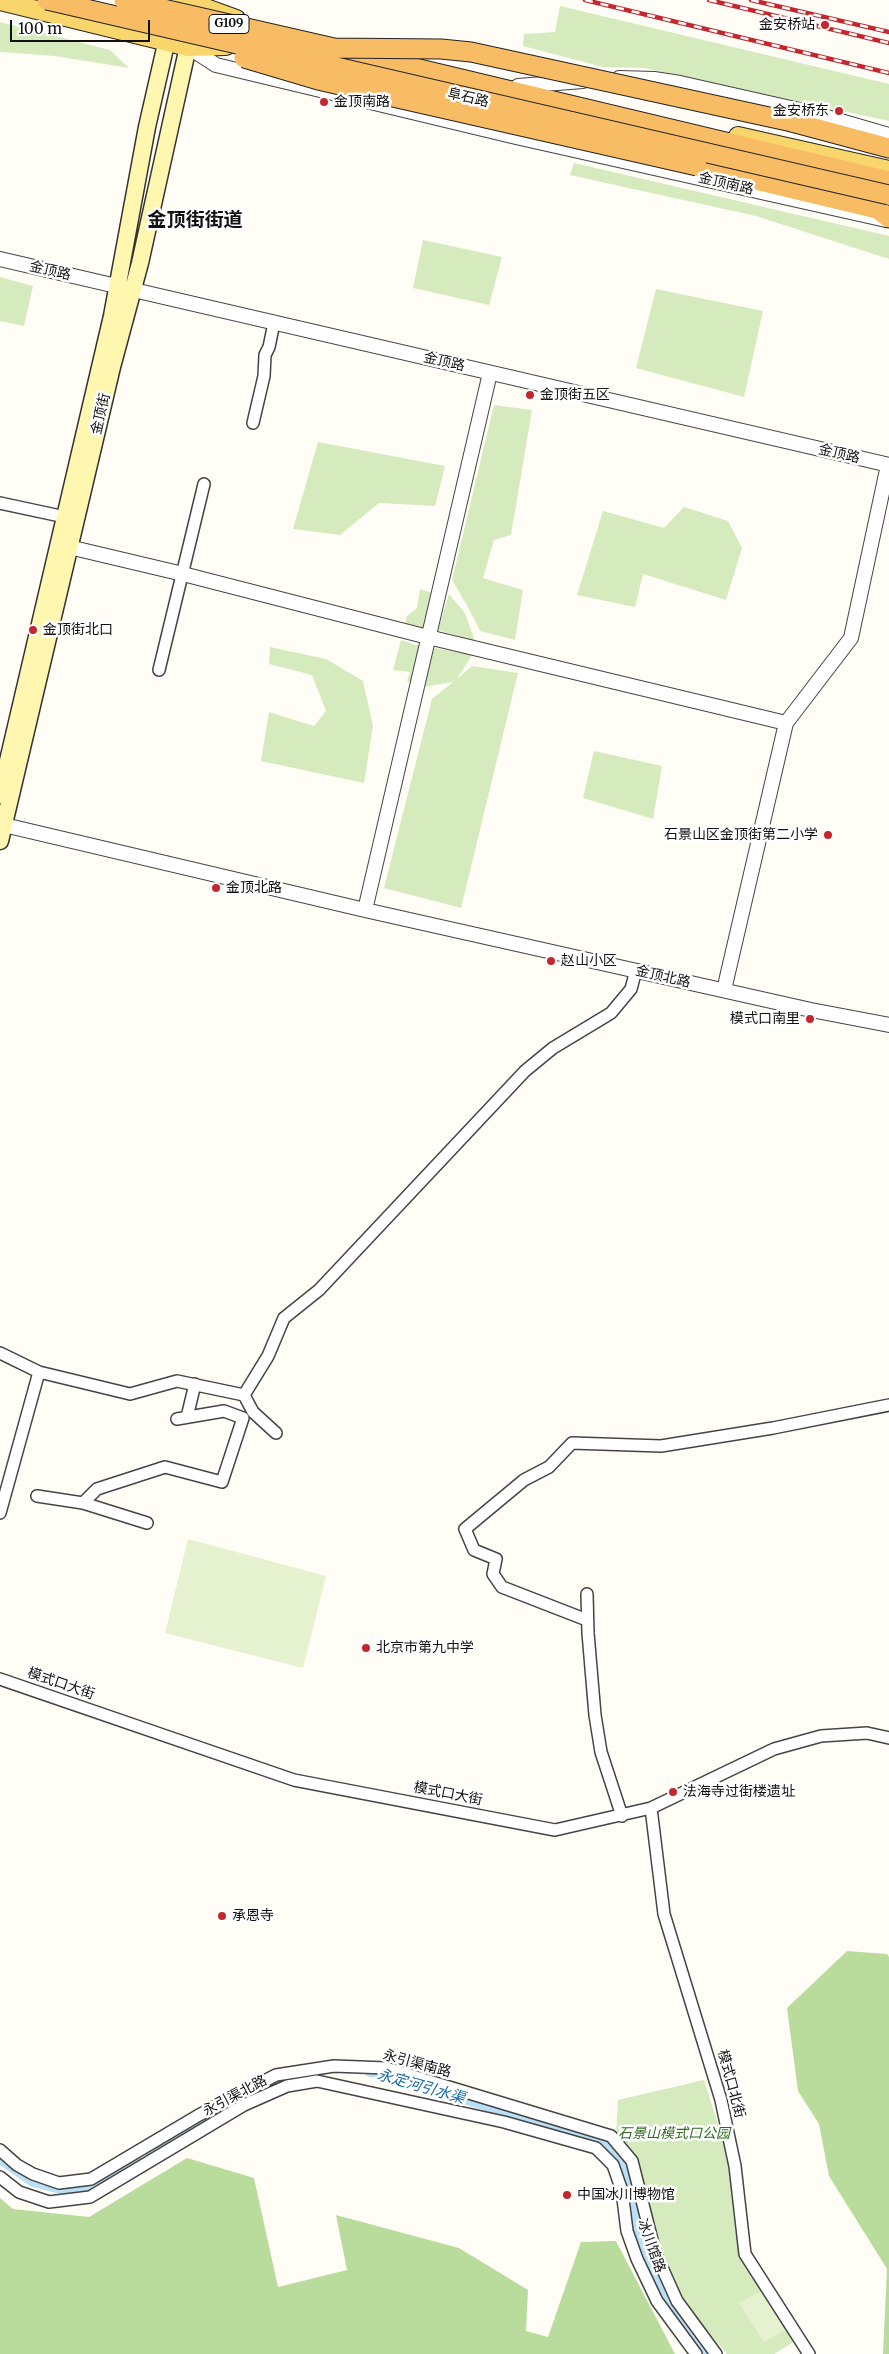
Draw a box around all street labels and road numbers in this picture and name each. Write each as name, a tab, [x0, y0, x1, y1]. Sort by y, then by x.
road number: G109	[209, 14, 249, 34]
street label: 阜石路	[446, 85, 490, 111]
street label: 金顶南路	[697, 170, 755, 198]
street label: 金顶路	[28, 258, 72, 284]
street label: 金顶路	[422, 349, 466, 375]
street label: 金顶街	[88, 392, 114, 436]
street label: 金顶路	[817, 441, 861, 467]
street label: 金顶北路	[634, 963, 692, 991]
street label: 模式口大街	[25, 1665, 97, 1703]
street label: 模式口大街	[412, 1779, 484, 1809]
street label: 永引渠南路	[381, 2047, 453, 2081]
street label: 模式口北街	[714, 2048, 748, 2120]
street label: 永引渠北路	[200, 2072, 270, 2120]
street label: 冰川馆路	[634, 2217, 668, 2275]

